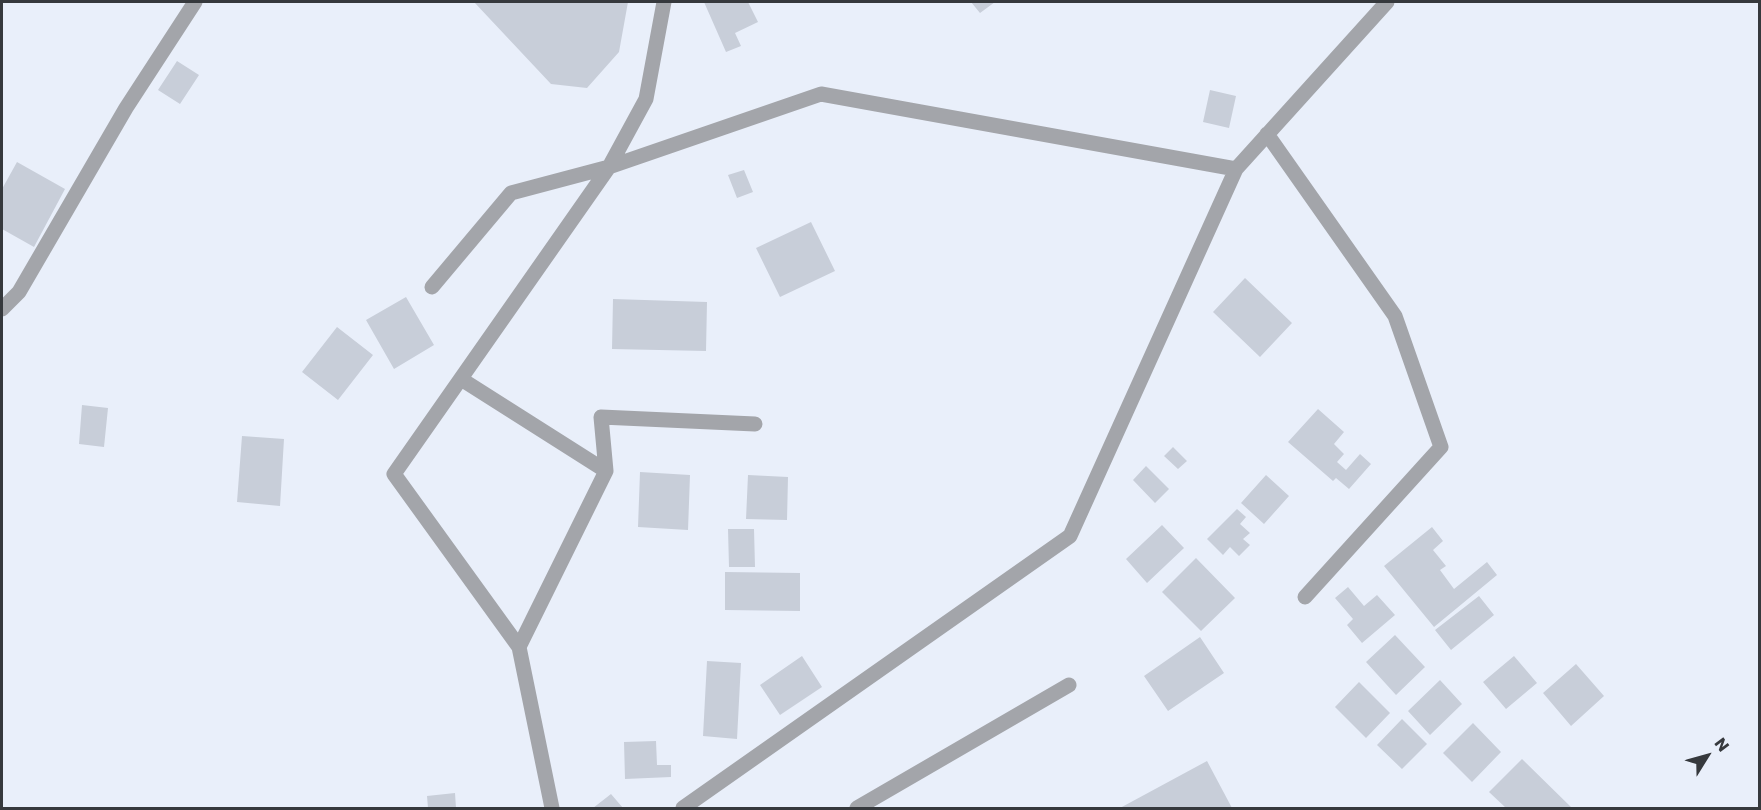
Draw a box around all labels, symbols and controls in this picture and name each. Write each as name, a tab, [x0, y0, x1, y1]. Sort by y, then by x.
north arrow	[1677, 726, 1737, 786]
text: N	[1709, 733, 1735, 757]

